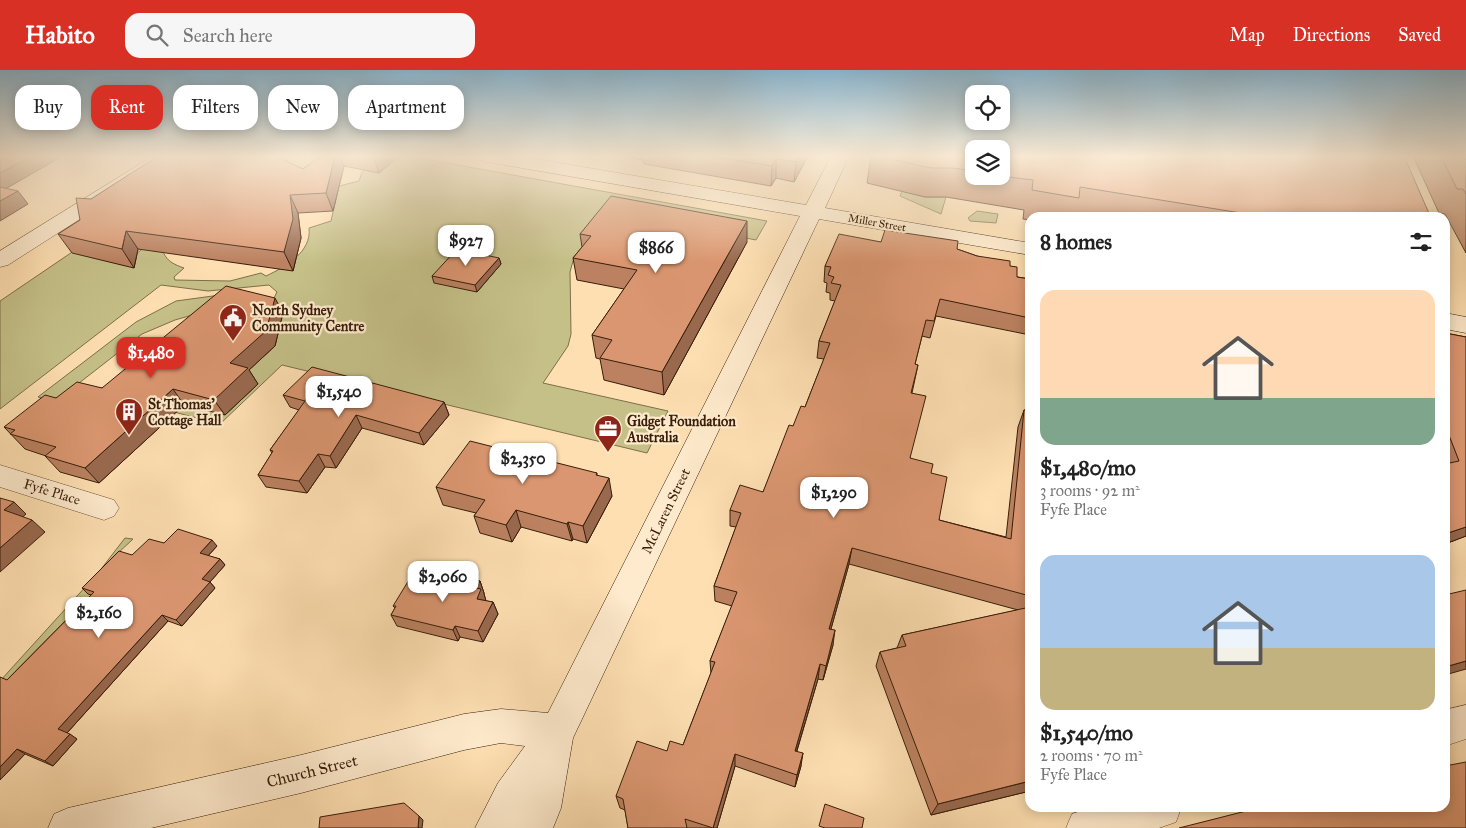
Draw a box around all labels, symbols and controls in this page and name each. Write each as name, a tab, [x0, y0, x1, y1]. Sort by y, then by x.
search box	[125, 13, 475, 58]
text: Habito	[25, 20, 95, 50]
icon: search	[143, 21, 171, 49]
text: Search here	[183, 24, 273, 47]
text: Map	[1229, 24, 1265, 46]
text: Directions	[1293, 24, 1370, 46]
text: Saved	[1398, 24, 1441, 46]
chip: Buy	[15, 85, 81, 130]
chip: Rent	[91, 85, 163, 130]
chip: Filters	[173, 85, 258, 130]
chip: New	[268, 85, 338, 130]
chip: Apartment	[348, 85, 464, 130]
map controls	[965, 85, 1010, 185]
button: locate	[965, 85, 1010, 130]
button: layers	[965, 140, 1010, 185]
street label: Miller Street	[847, 212, 907, 235]
pin: $927	[436, 224, 496, 267]
icon: filters	[1407, 228, 1435, 256]
text: 8 homes	[1040, 229, 1112, 255]
text: $927	[449, 231, 483, 250]
pin: $866	[626, 232, 686, 274]
text: $866	[639, 238, 673, 257]
place label: North Sydney Community Centre	[252, 302, 364, 336]
public building icon: North Sydney Community Centre	[218, 303, 248, 342]
icon: home	[1193, 323, 1283, 413]
pin: $1,480	[110, 336, 192, 379]
text: $1,480	[127, 343, 175, 362]
pin: $1,540	[298, 376, 380, 418]
text: $1,540	[316, 382, 362, 401]
place label: St Thomas' Cottage Hall	[148, 396, 223, 430]
building icon: St Thomas' Cottage Hall	[114, 397, 144, 436]
place label: Gidget Foundation Australia	[626, 413, 736, 446]
office icon: Gidget Foundation Australia	[593, 414, 623, 453]
pin: $2,350	[482, 442, 564, 485]
text: $2,350	[500, 449, 546, 468]
text: $1,480/mo	[1040, 455, 1136, 481]
street label: McLaren Street	[638, 466, 694, 556]
street label: Fyfe Place	[22, 475, 83, 509]
pin: $1,290	[793, 476, 875, 519]
text: 3 rooms · 92 m²	[1040, 481, 1140, 500]
text: $1,290	[811, 483, 857, 502]
text: Fyfe Place	[1040, 500, 1107, 519]
pin: $2,060	[402, 560, 484, 603]
text: $2,060	[419, 567, 467, 586]
icon: home	[1193, 588, 1283, 678]
pin: $2,160	[58, 596, 140, 639]
text: $2,160	[76, 603, 122, 622]
text: $1,540/mo	[1040, 720, 1133, 746]
text: 2 rooms · 70 m²	[1040, 746, 1143, 765]
street label: Church Street	[265, 750, 360, 791]
text: Fyfe Place	[1040, 765, 1107, 784]

